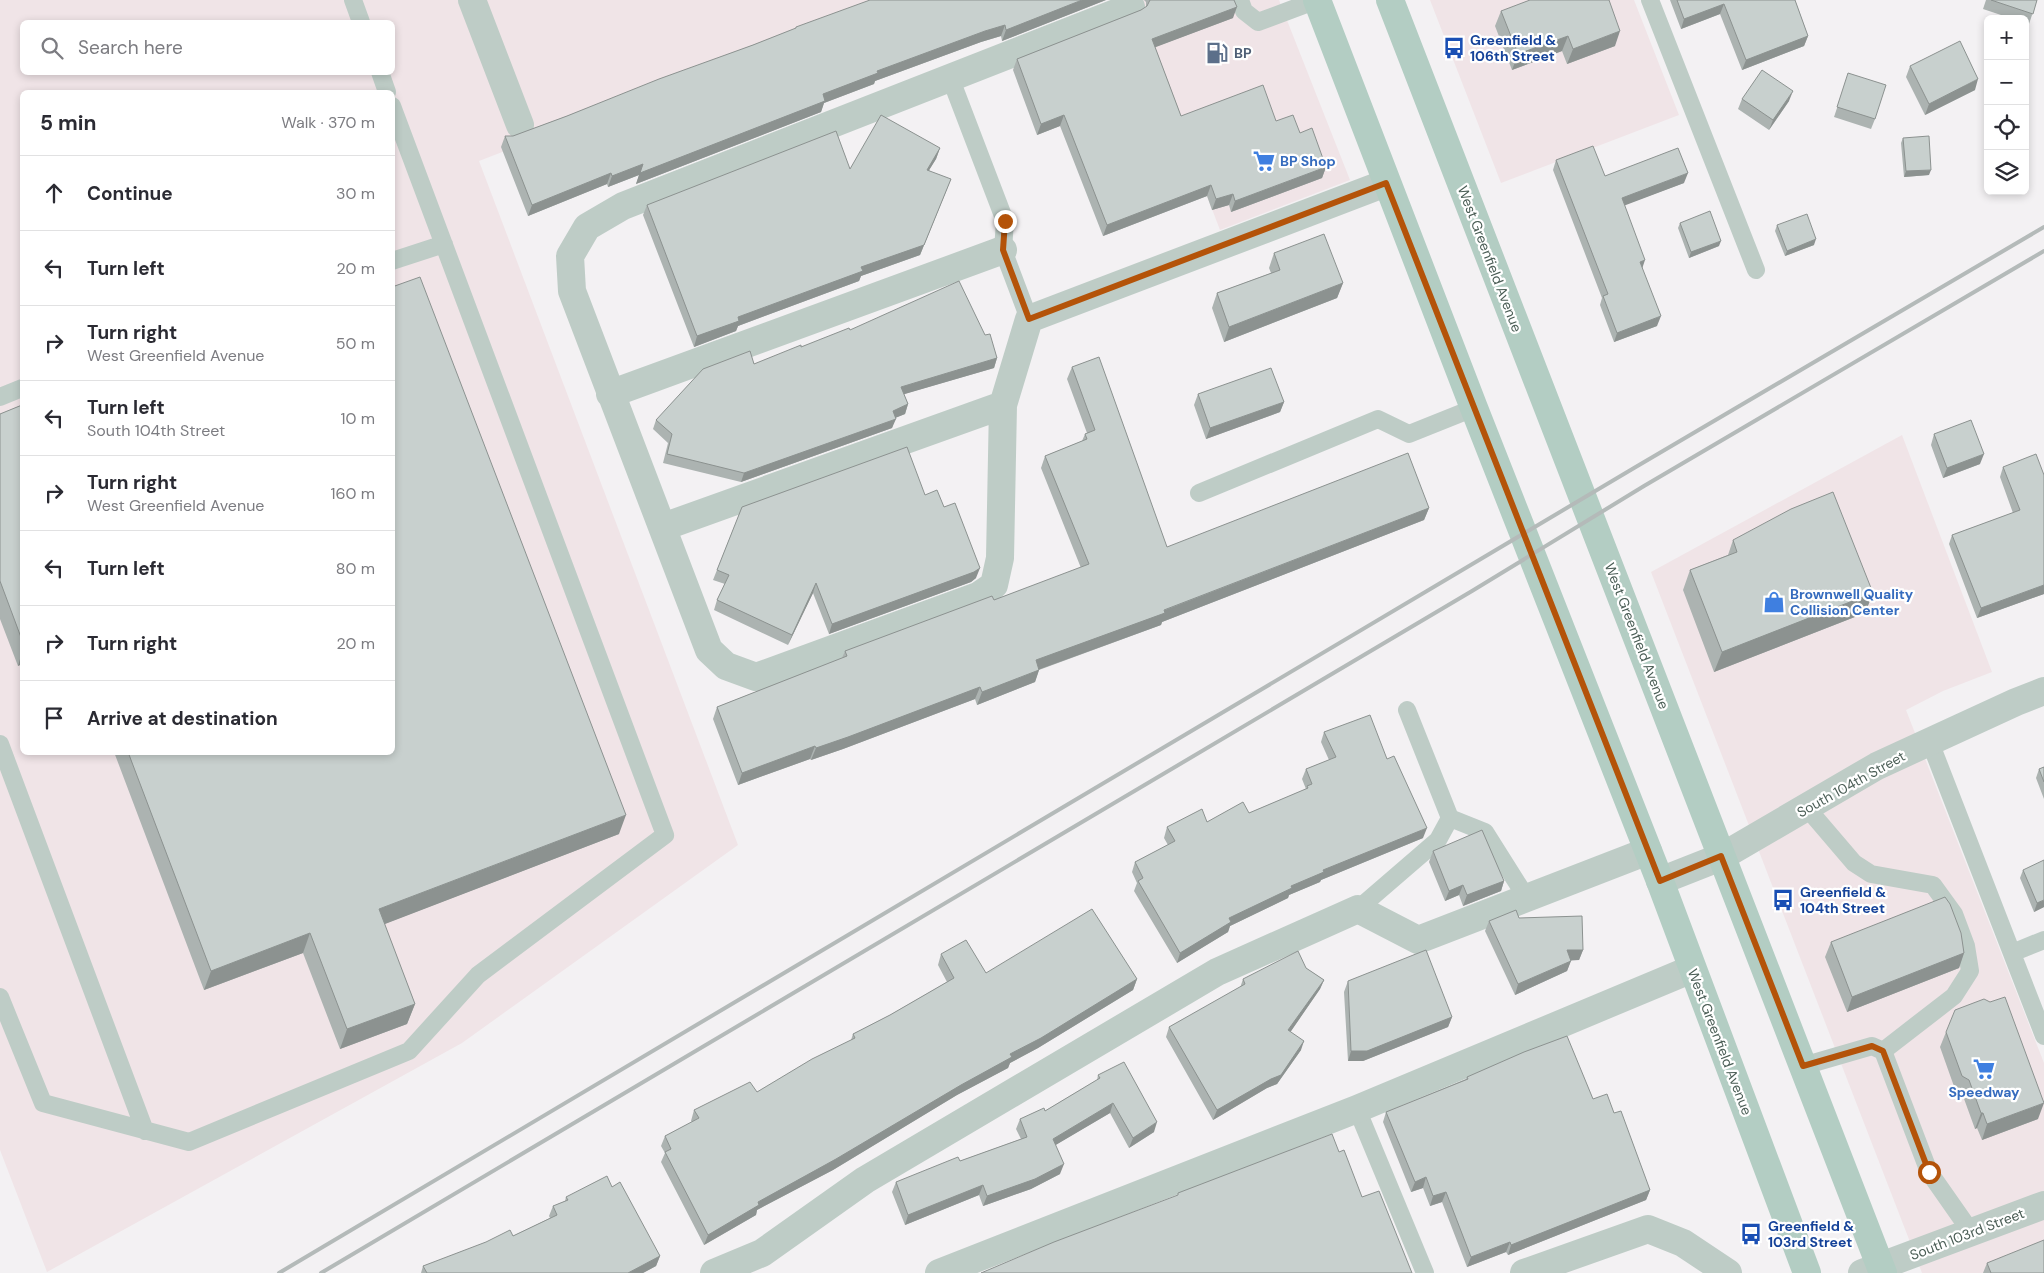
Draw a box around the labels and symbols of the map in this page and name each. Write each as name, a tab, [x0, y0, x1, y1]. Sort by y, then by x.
place label: Greenfield & 106th Street	[1470, 31, 1556, 65]
bus stop icon: Greenfield & 106th Street	[1441, 35, 1467, 61]
fuel station icon: BP	[1204, 40, 1230, 66]
place label: BP	[1234, 44, 1252, 62]
supermarket icon: BP Shop	[1251, 148, 1277, 174]
place label: BP Shop	[1280, 152, 1336, 170]
street label: West Greenfield Avenue	[1454, 183, 1526, 335]
route end	[994, 210, 1017, 233]
street label: West Greenfield Avenue	[1601, 560, 1673, 712]
place label: Brownwell Quality Collision Center	[1790, 585, 1914, 619]
shop icon: Brownwell Quality Collision Center	[1761, 589, 1787, 615]
street label: South 104th Street	[1794, 747, 1908, 821]
place label: Greenfield & 104th Street	[1800, 883, 1886, 917]
bus stop icon: Greenfield & 104th Street	[1770, 887, 1796, 913]
street label: West Greenfield Avenue	[1684, 966, 1756, 1118]
supermarket icon: Speedway	[1971, 1056, 1997, 1082]
place label: Speedway	[1948, 1083, 2020, 1101]
route start	[1918, 1161, 1941, 1184]
street label: South 103rd Street	[1907, 1204, 2027, 1264]
place label: Greenfield & 103rd Street	[1768, 1217, 1854, 1251]
bus stop icon: Greenfield & 103rd Street	[1738, 1221, 1764, 1247]

